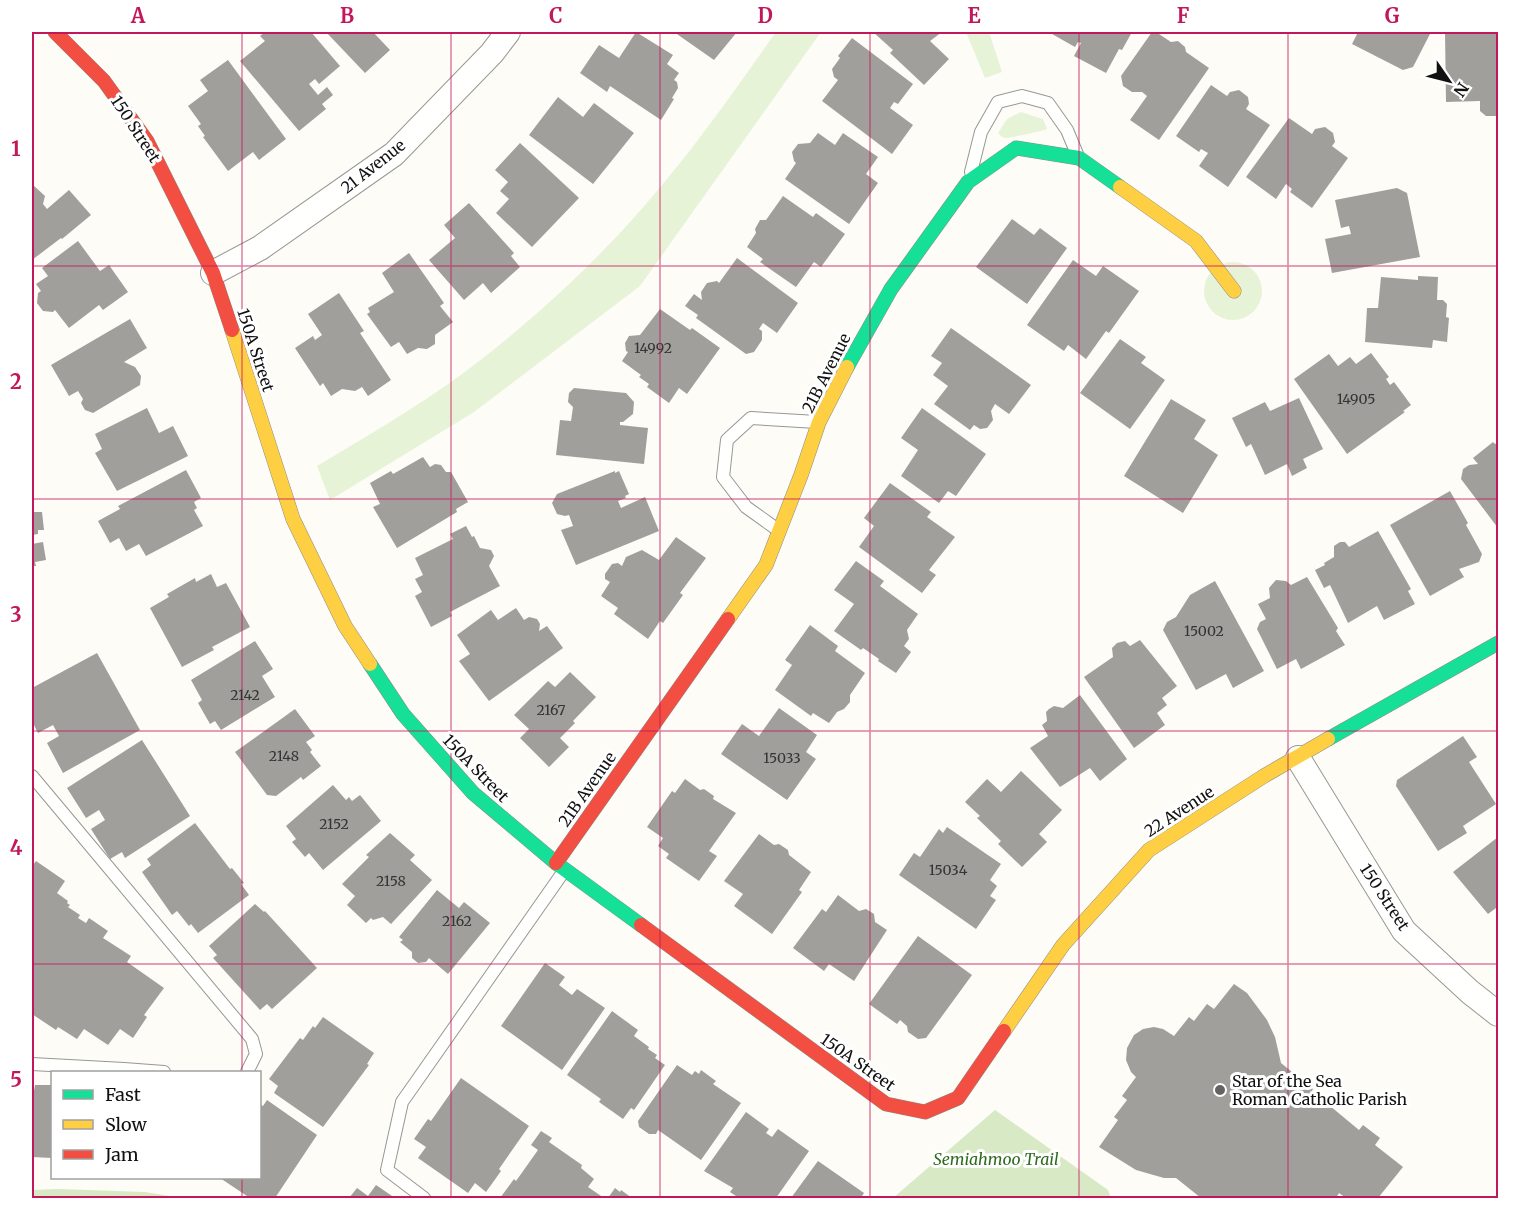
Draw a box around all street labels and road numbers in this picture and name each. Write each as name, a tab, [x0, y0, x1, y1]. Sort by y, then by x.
street label: 150 Street	[107, 92, 165, 167]
street label: 21 Avenue	[337, 135, 409, 197]
street label: 150A Street	[233, 306, 279, 395]
street label: 21B Avenue	[797, 330, 855, 416]
street label: 150A Street	[439, 730, 514, 807]
street label: 21B Avenue	[554, 748, 620, 830]
street label: 22 Avenue	[1141, 781, 1217, 841]
street label: 150 Street	[1356, 860, 1414, 935]
street label: 150A Street	[817, 1029, 900, 1095]

